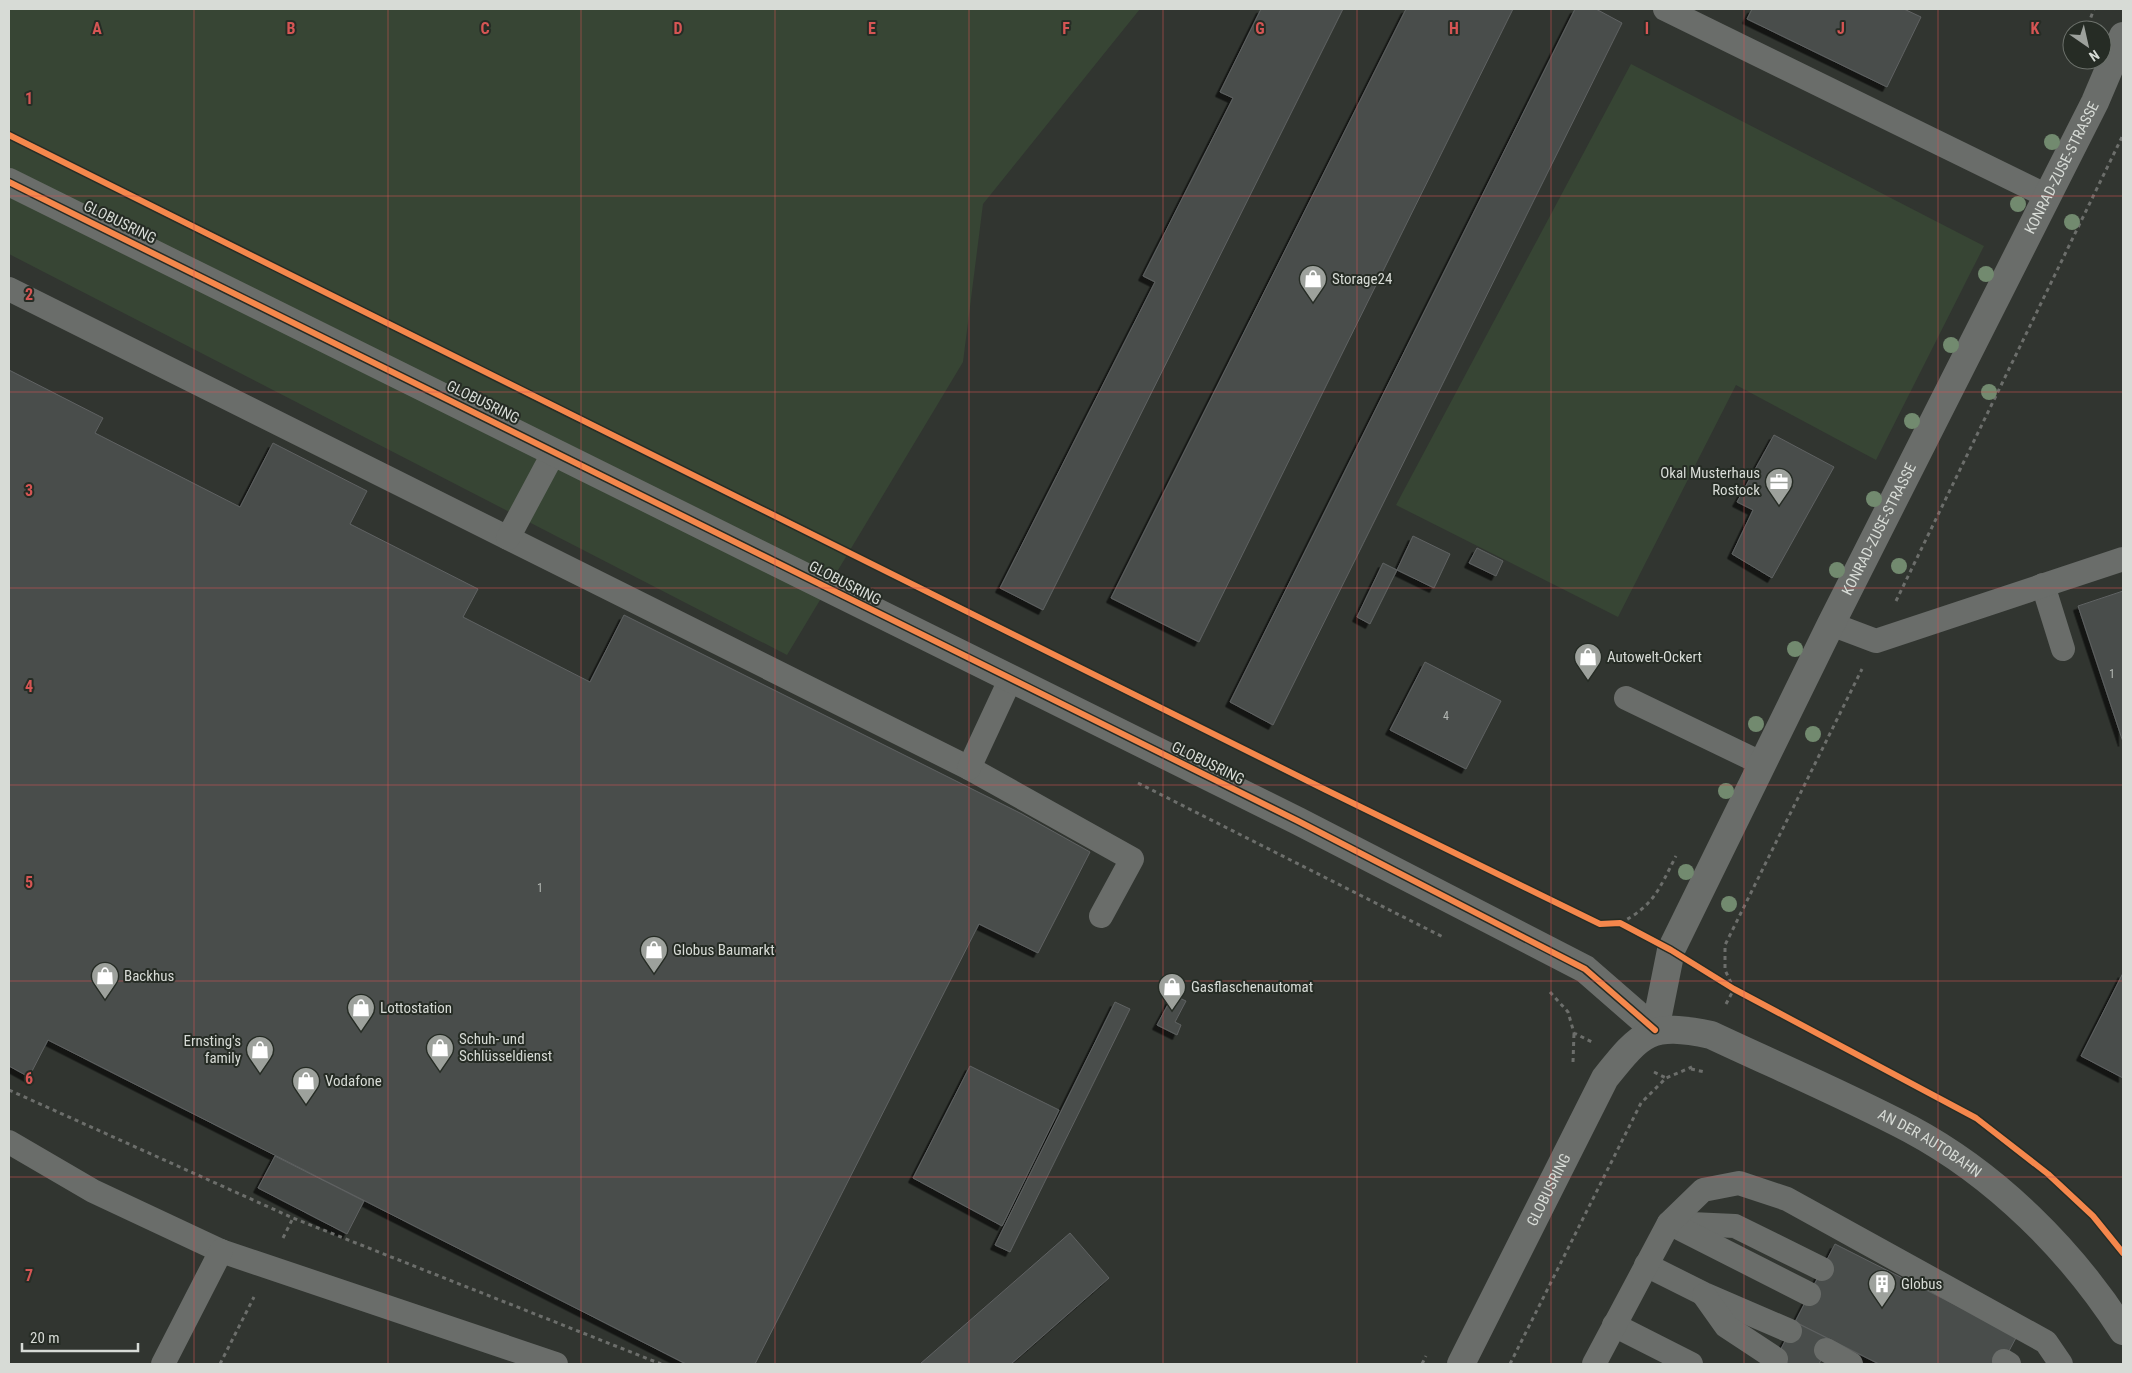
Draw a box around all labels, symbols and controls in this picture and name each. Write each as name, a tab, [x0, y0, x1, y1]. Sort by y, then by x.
text: A	[92, 19, 102, 38]
text: B	[287, 19, 296, 38]
text: C	[480, 19, 490, 38]
text: D	[673, 19, 683, 38]
text: E	[868, 19, 876, 38]
text: F	[1062, 19, 1070, 38]
text: G	[1255, 19, 1265, 38]
text: H	[1449, 19, 1459, 38]
text: I	[1645, 19, 1649, 38]
text: J	[1837, 19, 1845, 38]
text: K	[2031, 19, 2040, 38]
north arrow	[2062, 20, 2112, 70]
text: N	[2086, 47, 2102, 65]
text: 1	[25, 89, 33, 108]
street label: KONRAD-ZUSE-STRASSE	[2021, 99, 2103, 237]
street label: GLOBUSRING	[81, 197, 159, 247]
shop icon: Storage24	[1298, 264, 1328, 303]
place label: Storage24	[1332, 270, 1392, 288]
text: 2	[25, 285, 33, 304]
street label: GLOBUSRING	[444, 377, 522, 427]
street label: KONRAD-ZUSE-STRASSE	[1838, 460, 1920, 598]
place label: Okal Musterhaus Rostock	[1660, 464, 1760, 499]
office icon: Okal Musterhaus Rostock	[1764, 467, 1794, 506]
text: 3	[25, 481, 33, 500]
street label: GLOBUSRING	[806, 557, 884, 609]
shop icon: Autowelt-Ockert	[1573, 642, 1603, 681]
place label: Autowelt-Ockert	[1607, 648, 1702, 666]
house number: 1	[2109, 667, 2115, 681]
text: 4	[25, 677, 33, 696]
house number: 4	[1443, 709, 1449, 723]
street label: GLOBUSRING	[1169, 738, 1247, 788]
text: 5	[25, 873, 33, 892]
house number: 1	[537, 881, 543, 895]
shop icon: Globus Baumarkt	[639, 935, 669, 974]
place label: Globus Baumarkt	[673, 941, 775, 959]
shop icon: Backhus	[90, 961, 120, 1000]
place label: Backhus	[124, 967, 175, 985]
shop icon: Gasflaschenautomat	[1157, 972, 1187, 1011]
place label: Gasflaschenautomat	[1191, 978, 1313, 996]
shop icon: Lottostation	[346, 993, 376, 1032]
place label: Lottostation	[380, 999, 452, 1017]
place label: Schuh- und Schlüsseldienst	[459, 1030, 552, 1065]
place label: Ernsting's family	[183, 1032, 241, 1067]
shop icon: Schuh- und Schlüsseldienst	[425, 1033, 455, 1072]
shop icon: Ernsting's family	[245, 1035, 275, 1074]
shop icon: Vodafone	[291, 1066, 321, 1105]
text: 6	[25, 1069, 33, 1088]
place label: Vodafone	[325, 1072, 382, 1090]
street label: AN DER AUTOBAHN	[1875, 1105, 1985, 1181]
street label: GLOBUSRING	[1523, 1151, 1574, 1229]
text: 7	[25, 1266, 33, 1285]
building icon: Globus	[1867, 1269, 1897, 1308]
place label: Globus	[1901, 1275, 1942, 1293]
scale bar	[22, 1320, 139, 1352]
text: 20 m	[30, 1329, 60, 1347]

